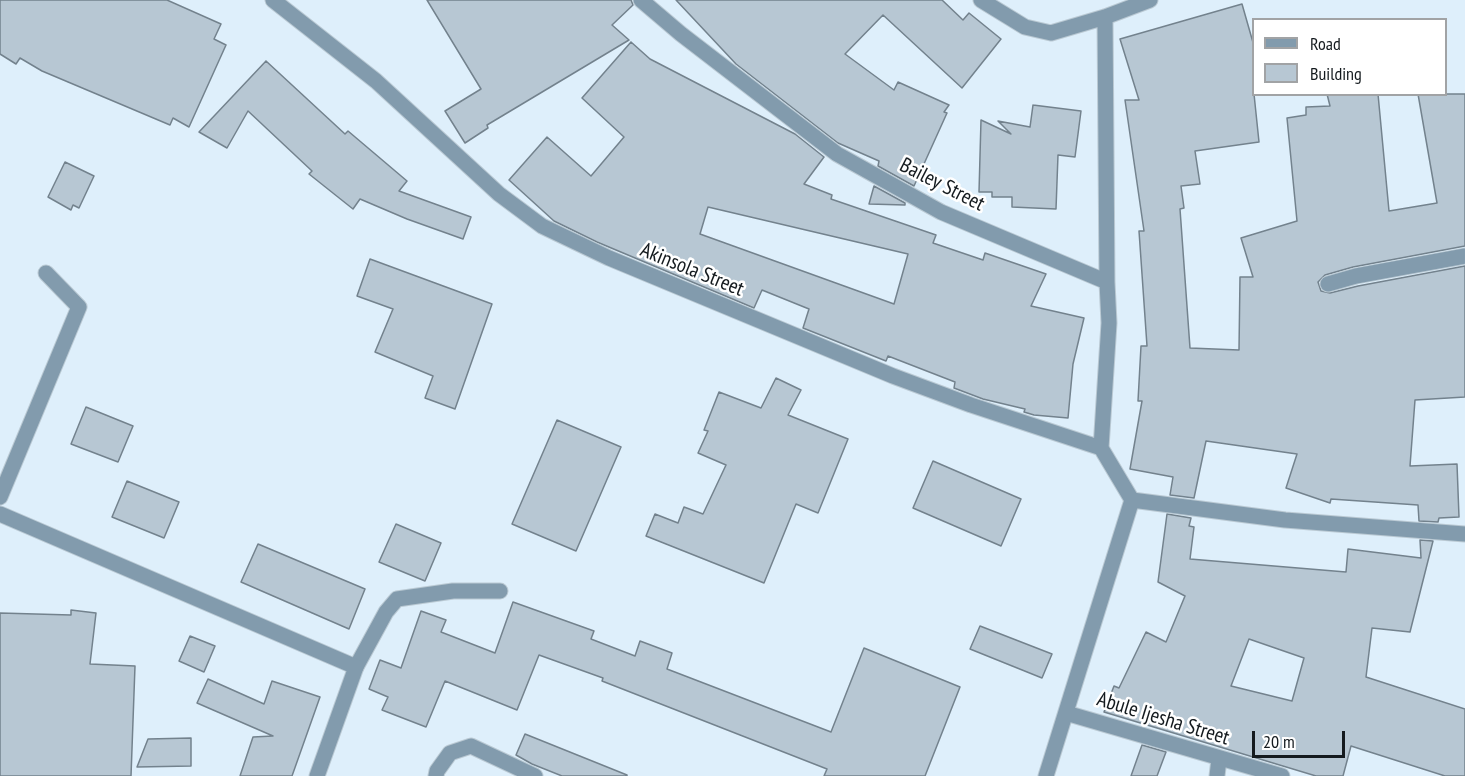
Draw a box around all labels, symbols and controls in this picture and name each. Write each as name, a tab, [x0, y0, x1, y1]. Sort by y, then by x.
legend	[1252, 18, 1447, 96]
text: Road	[1310, 32, 1341, 55]
text: Building	[1310, 62, 1362, 85]
street label: Bailey Street	[895, 153, 989, 217]
street label: Akinsola Street	[637, 238, 747, 302]
street label: Abule Ijesha Street	[1094, 687, 1232, 751]
scale bar	[1255, 719, 1348, 757]
text: 20 m	[1263, 730, 1295, 753]

